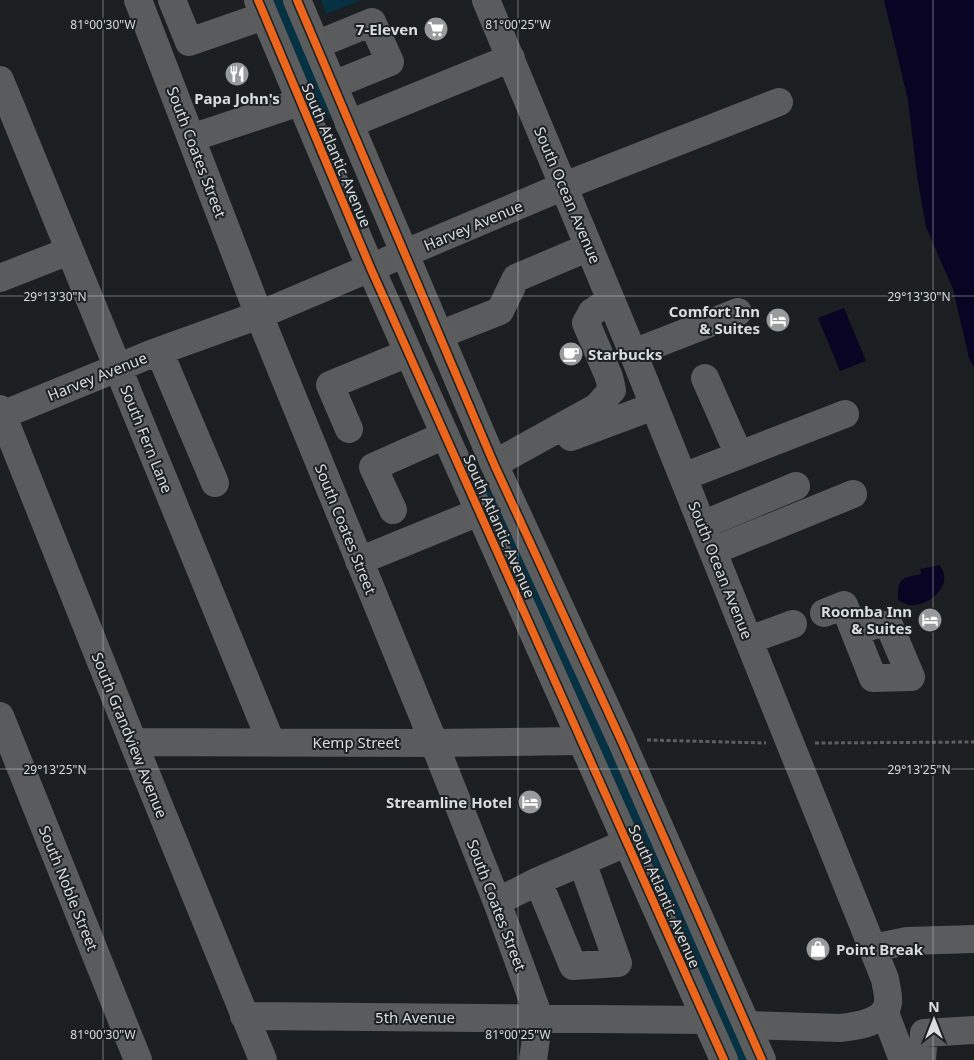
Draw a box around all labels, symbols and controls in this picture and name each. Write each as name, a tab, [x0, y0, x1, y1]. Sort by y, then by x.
text: 81°00'30"W	[70, 16, 136, 33]
supermarket icon: 7-Eleven	[423, 16, 449, 42]
text: 81°00'25"W	[485, 16, 551, 33]
place label: 7-Eleven	[356, 19, 418, 39]
restaurant icon: Papa John's	[224, 61, 250, 87]
street label: South Atlantic Avenue	[298, 80, 376, 230]
street label: South Coates Street	[163, 84, 231, 221]
place label: Papa John's	[194, 88, 280, 108]
street label: South Ocean Avenue	[530, 124, 606, 266]
street label: Harvey Avenue	[420, 195, 526, 255]
text: 29°13'30"N	[23, 288, 87, 305]
text: 29°13'30"N	[887, 288, 951, 305]
place label: Comfort Inn & Suites	[669, 301, 760, 338]
hotel icon: Comfort Inn & Suites	[765, 307, 791, 333]
cafe icon: Starbucks	[558, 341, 584, 367]
place label: Starbucks	[588, 344, 662, 364]
street label: Harvey Avenue	[44, 347, 150, 405]
street label: South Fern Lane	[116, 382, 178, 496]
street label: South Atlantic Avenue	[459, 451, 541, 601]
street label: South Coates Street	[311, 461, 382, 598]
street label: South Ocean Avenue	[684, 498, 758, 642]
place label: Roomba Inn & Suites	[821, 601, 912, 638]
hotel icon: Roomba Inn & Suites	[917, 607, 943, 633]
street label: South Grandview Avenue	[88, 649, 172, 821]
street label: Kemp Street	[313, 732, 400, 752]
text: 29°13'25"N	[23, 761, 87, 778]
text: 29°13'25"N	[887, 761, 951, 778]
hotel icon: Streamline Hotel	[517, 789, 543, 815]
place label: Streamline Hotel	[386, 792, 512, 812]
street label: South Atlantic Avenue	[624, 821, 706, 971]
street label: South Noble Street	[35, 823, 103, 954]
street label: South Coates Street	[463, 837, 531, 974]
shop icon: Point Break	[805, 936, 831, 962]
place label: Point Break	[836, 939, 924, 959]
north arrow	[909, 995, 959, 1045]
text: N	[928, 997, 940, 1016]
street label: 5th Avenue	[375, 1007, 455, 1027]
text: 81°00'30"W	[70, 1026, 136, 1043]
text: 81°00'25"W	[485, 1026, 551, 1043]

